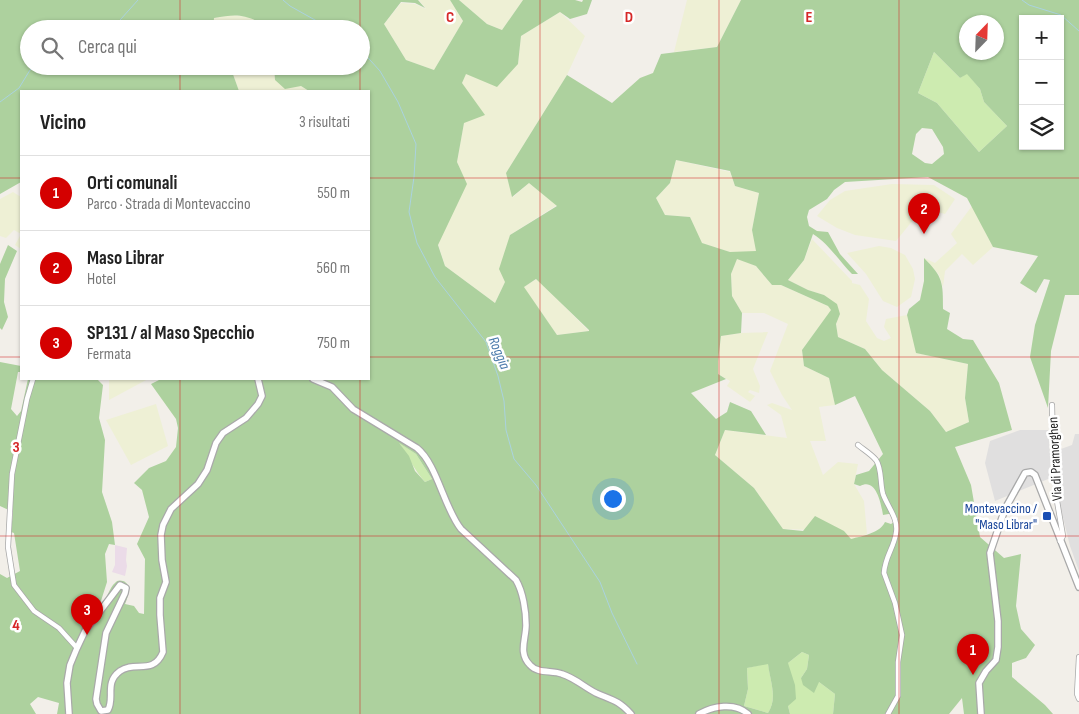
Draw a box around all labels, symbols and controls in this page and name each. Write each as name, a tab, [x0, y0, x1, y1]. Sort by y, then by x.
text: C	[446, 8, 454, 27]
text: D	[625, 8, 633, 27]
text: E	[806, 8, 813, 27]
north arrow	[959, 15, 1004, 60]
map controls	[1019, 15, 1064, 150]
button: +	[1019, 15, 1064, 60]
search box	[20, 20, 370, 75]
icon: search	[38, 34, 66, 62]
text: Cerca qui	[78, 36, 137, 59]
button: −	[1019, 60, 1064, 105]
button: layers	[1019, 105, 1064, 150]
text: Vicino	[40, 110, 86, 135]
text: 3 risultati	[299, 113, 350, 132]
text: Orti comunali	[87, 172, 177, 195]
text: 1	[53, 184, 59, 203]
text: 550 m	[317, 184, 350, 203]
pin: 2	[908, 193, 940, 234]
text: Parco · Strada di Montevaccino	[87, 195, 251, 214]
text: Maso Librar	[87, 247, 164, 270]
text: 2	[52, 259, 60, 278]
text: 560 m	[317, 259, 350, 278]
text: Hotel	[87, 270, 116, 289]
text: SP131 / al Maso Specchio	[87, 322, 255, 345]
text: 3	[52, 334, 60, 353]
text: 750 m	[317, 334, 350, 353]
water label: Roggia	[484, 334, 514, 372]
text: Fermata	[87, 345, 131, 364]
street label: Via di Pramorghen	[1044, 417, 1066, 501]
text: 3	[12, 438, 20, 457]
your location	[600, 486, 626, 512]
place label: Montevaccino / "Maso Librar"	[965, 500, 1037, 533]
marker: Montevaccino / "Maso Librar"	[1041, 510, 1053, 522]
pin: 3	[71, 594, 103, 635]
text: 4	[12, 616, 20, 635]
pin: 1	[957, 634, 989, 675]

